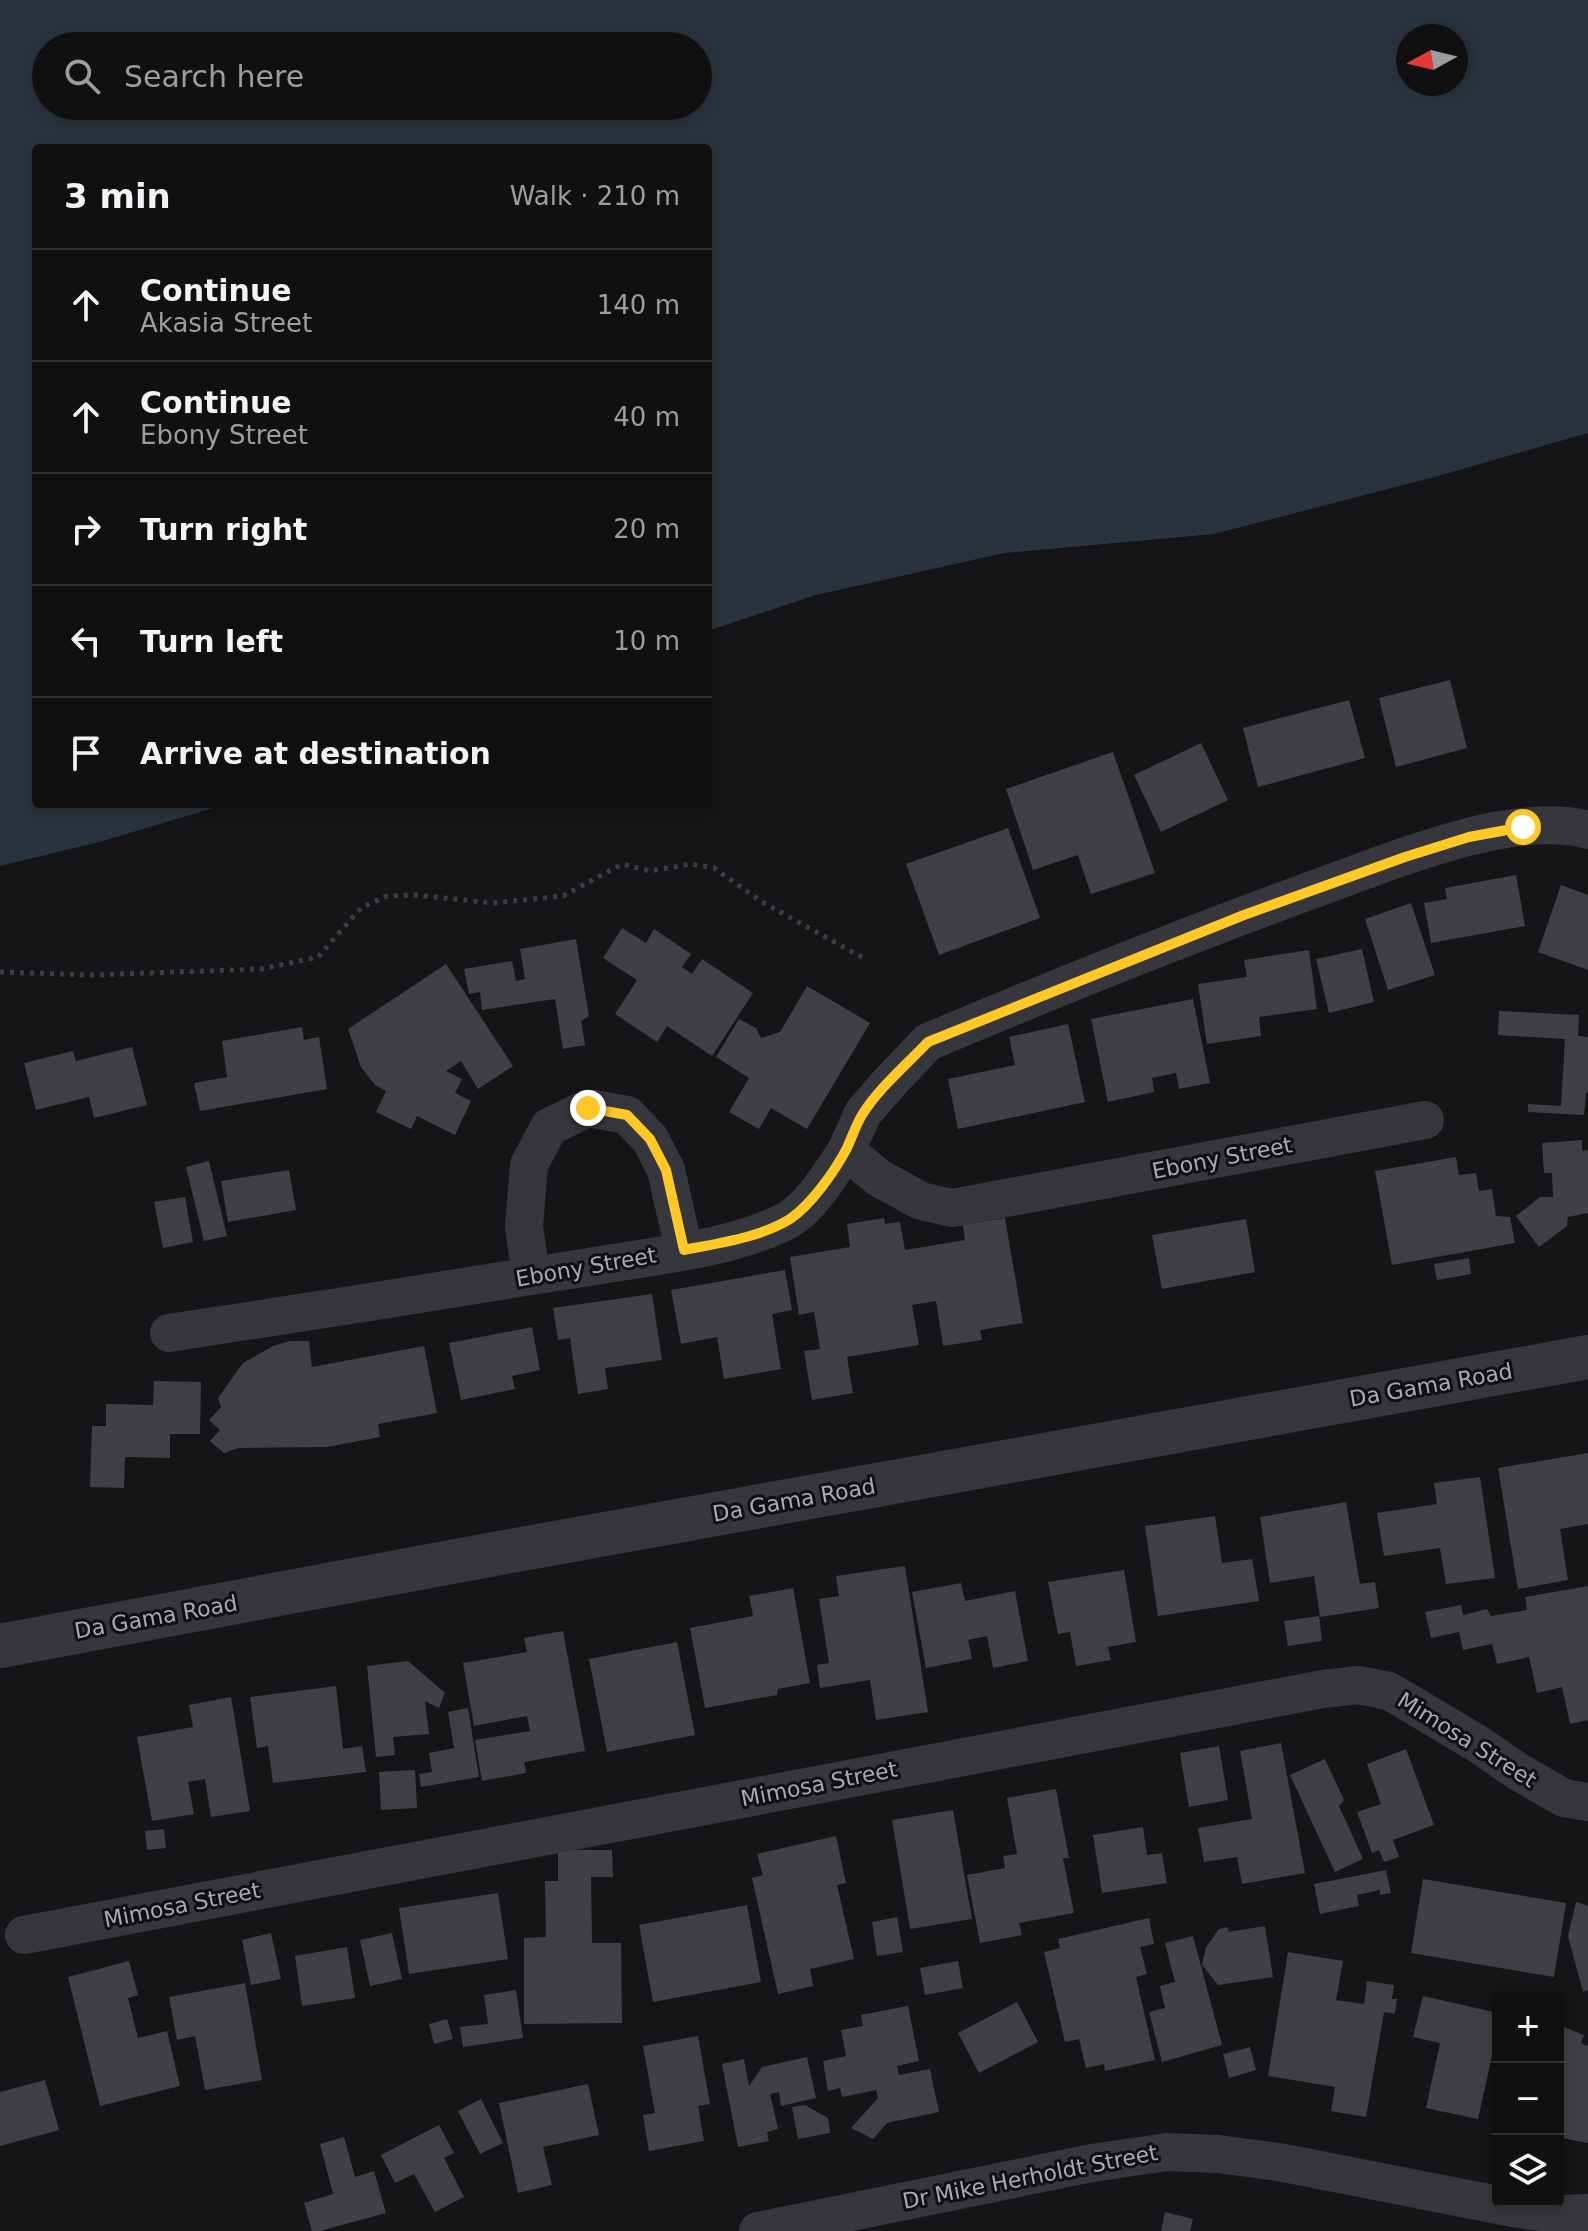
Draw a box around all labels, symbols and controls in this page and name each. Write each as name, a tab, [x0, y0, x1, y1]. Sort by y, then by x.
north arrow	[1396, 24, 1468, 96]
search box	[32, 32, 712, 120]
icon: search	[60, 54, 104, 98]
text: Search here	[124, 59, 304, 94]
text: 3 min	[64, 176, 171, 216]
text: Walk · 210 m	[510, 181, 680, 211]
text: Continue	[140, 273, 292, 308]
icon: ahead	[64, 283, 108, 327]
text: 140 m	[597, 290, 680, 320]
text: Akasia Street	[140, 308, 312, 338]
text: Continue	[140, 385, 292, 420]
icon: ahead	[64, 395, 108, 439]
text: 40 m	[613, 402, 680, 432]
text: Ebony Street	[140, 420, 308, 450]
icon: right	[64, 507, 108, 551]
text: Turn right	[140, 512, 307, 547]
text: 20 m	[613, 514, 680, 544]
icon: left	[64, 619, 108, 663]
text: Turn left	[140, 624, 283, 659]
text: 10 m	[613, 626, 680, 656]
icon: arrive	[64, 731, 108, 775]
text: Arrive at destination	[140, 736, 491, 771]
route start	[1505, 809, 1541, 845]
route end	[570, 1090, 606, 1126]
street label: Ebony Street	[1150, 1132, 1295, 1184]
street label: Ebony Street	[514, 1242, 659, 1292]
street label: Da Gama Road	[1348, 1358, 1514, 1412]
street label: Da Gama Road	[711, 1473, 877, 1527]
street label: Da Gama Road	[73, 1590, 239, 1644]
street label: Mimosa Street	[1393, 1687, 1541, 1793]
street label: Mimosa Street	[739, 1757, 900, 1811]
street label: Mimosa Street	[102, 1878, 263, 1932]
map controls	[1492, 1991, 1564, 2207]
button: +	[1492, 1991, 1564, 2063]
button: −	[1492, 2063, 1564, 2135]
button: layers	[1492, 2135, 1564, 2207]
street label: Dr Mike Herholdt Street	[900, 2140, 1160, 2214]

